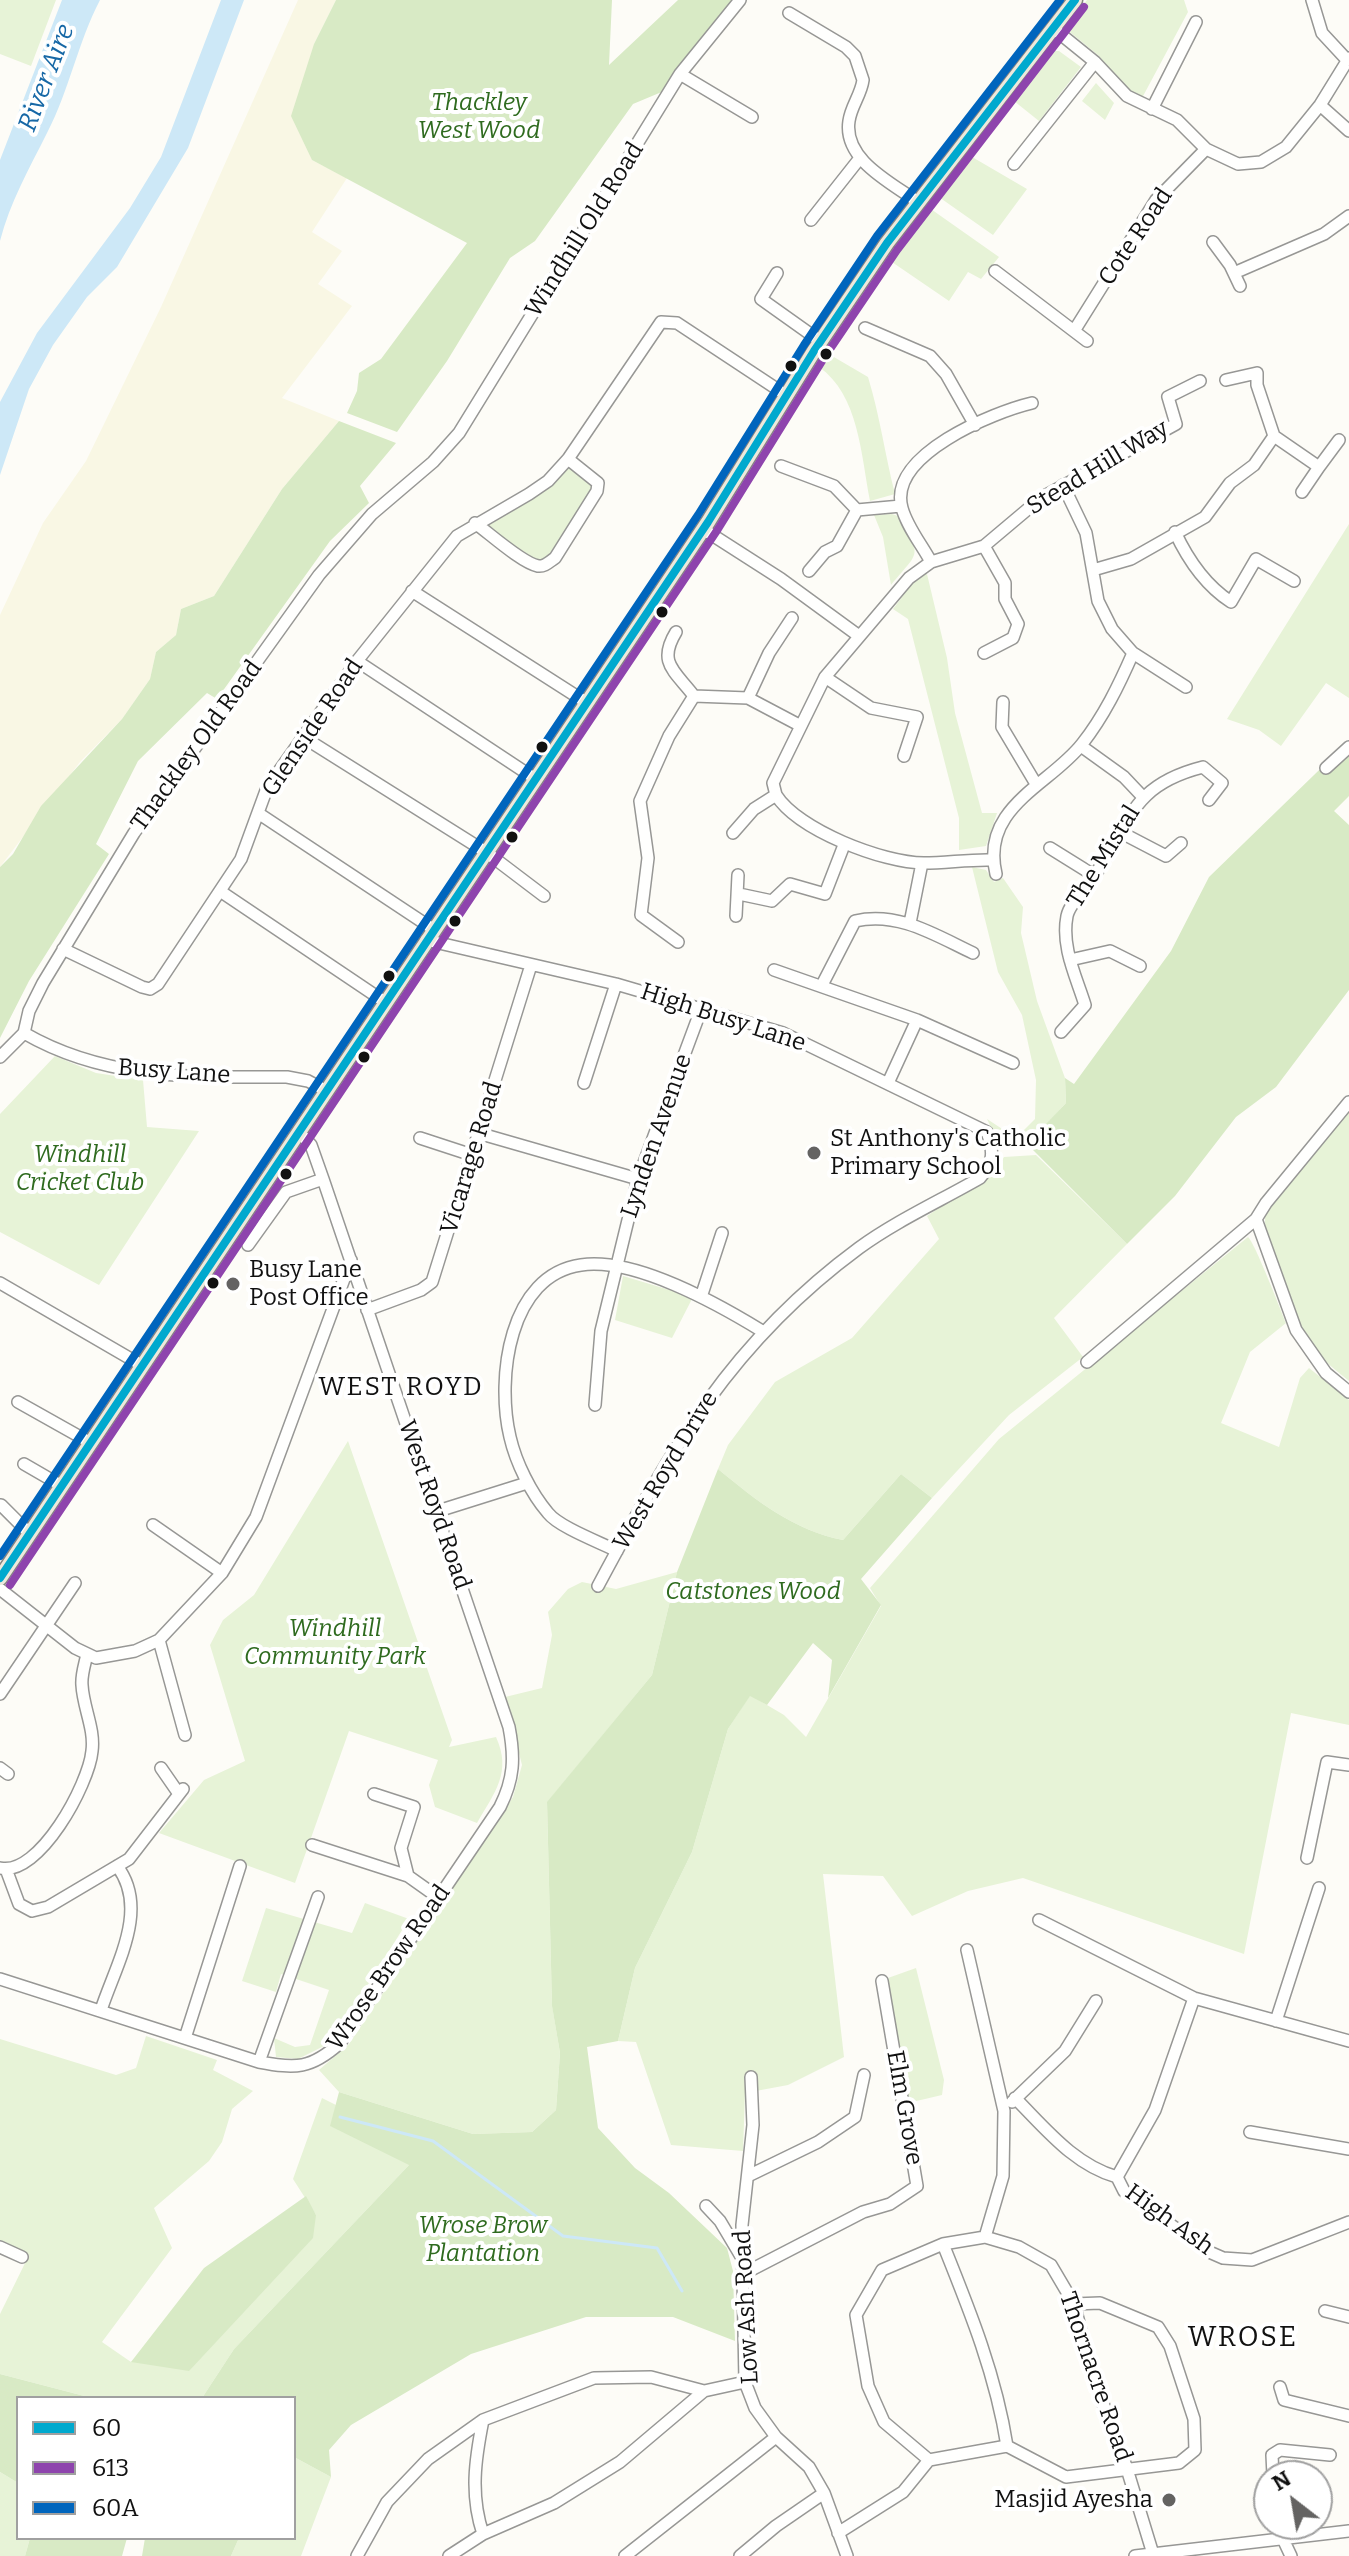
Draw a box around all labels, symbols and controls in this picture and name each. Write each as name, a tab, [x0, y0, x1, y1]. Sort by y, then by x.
water label: River Aire	[12, 20, 82, 136]
park label: Thackley West Wood	[418, 89, 540, 145]
street label: Windhill Old Road	[520, 137, 650, 323]
street label: Cote Road	[1093, 183, 1179, 291]
unlabelled marker	[818, 346, 834, 362]
unlabelled marker	[783, 358, 799, 374]
street label: Stead Hill Way	[1022, 414, 1174, 522]
unlabelled marker	[654, 604, 670, 620]
street label: Glenside Road	[256, 654, 370, 802]
street label: Thackley Old Road	[125, 655, 269, 837]
unlabelled marker	[534, 739, 550, 755]
street label: The Mistal	[1061, 801, 1147, 913]
unlabelled marker	[504, 829, 520, 845]
unlabelled marker	[447, 913, 463, 929]
unlabelled marker	[381, 968, 397, 984]
street label: High Busy Lane	[637, 978, 809, 1058]
unlabelled marker	[356, 1049, 372, 1065]
street label: Lynden Avenue	[615, 1050, 699, 1222]
street label: Busy Lane	[117, 1054, 231, 1090]
street label: Vicarage Road	[435, 1078, 509, 1238]
place label: St Anthony's Catholic Primary School	[830, 1125, 1066, 1181]
park label: Windhill Cricket Club	[16, 1141, 144, 1197]
marker: St Anthony's Catholic Primary School	[805, 1144, 823, 1162]
unlabelled marker	[278, 1166, 294, 1182]
place label: Busy Lane Post Office	[249, 1256, 369, 1312]
unlabelled marker	[205, 1275, 221, 1291]
marker: Busy Lane Post Office	[224, 1275, 242, 1293]
district label: WEST ROYD	[318, 1372, 484, 1404]
street label: West Royd Drive	[607, 1387, 725, 1555]
street label: West Royd Road	[392, 1417, 476, 1593]
park label: Catstones Wood	[665, 1578, 841, 1606]
park label: Windhill Community Park	[244, 1615, 426, 1671]
street label: Wrose Brow Road	[321, 1880, 457, 2056]
street label: Elm Grove	[880, 2048, 928, 2168]
street label: High Ash	[1119, 2178, 1219, 2262]
park label: Wrose Brow Plantation	[419, 2212, 547, 2268]
street label: Low Ash Road	[729, 2229, 765, 2385]
street label: Thornacre Road	[1052, 2288, 1138, 2466]
district label: WROSE	[1188, 2321, 1298, 2355]
legend	[16, 2396, 296, 2540]
text: 60	[92, 2414, 121, 2442]
text: 613	[92, 2454, 129, 2482]
north arrow	[1253, 2460, 1333, 2540]
text: N	[1267, 2465, 1296, 2497]
place label: Masjid Ayesha	[994, 2486, 1153, 2514]
marker: Masjid Ayesha	[1160, 2491, 1178, 2509]
text: 60A	[92, 2494, 139, 2522]

